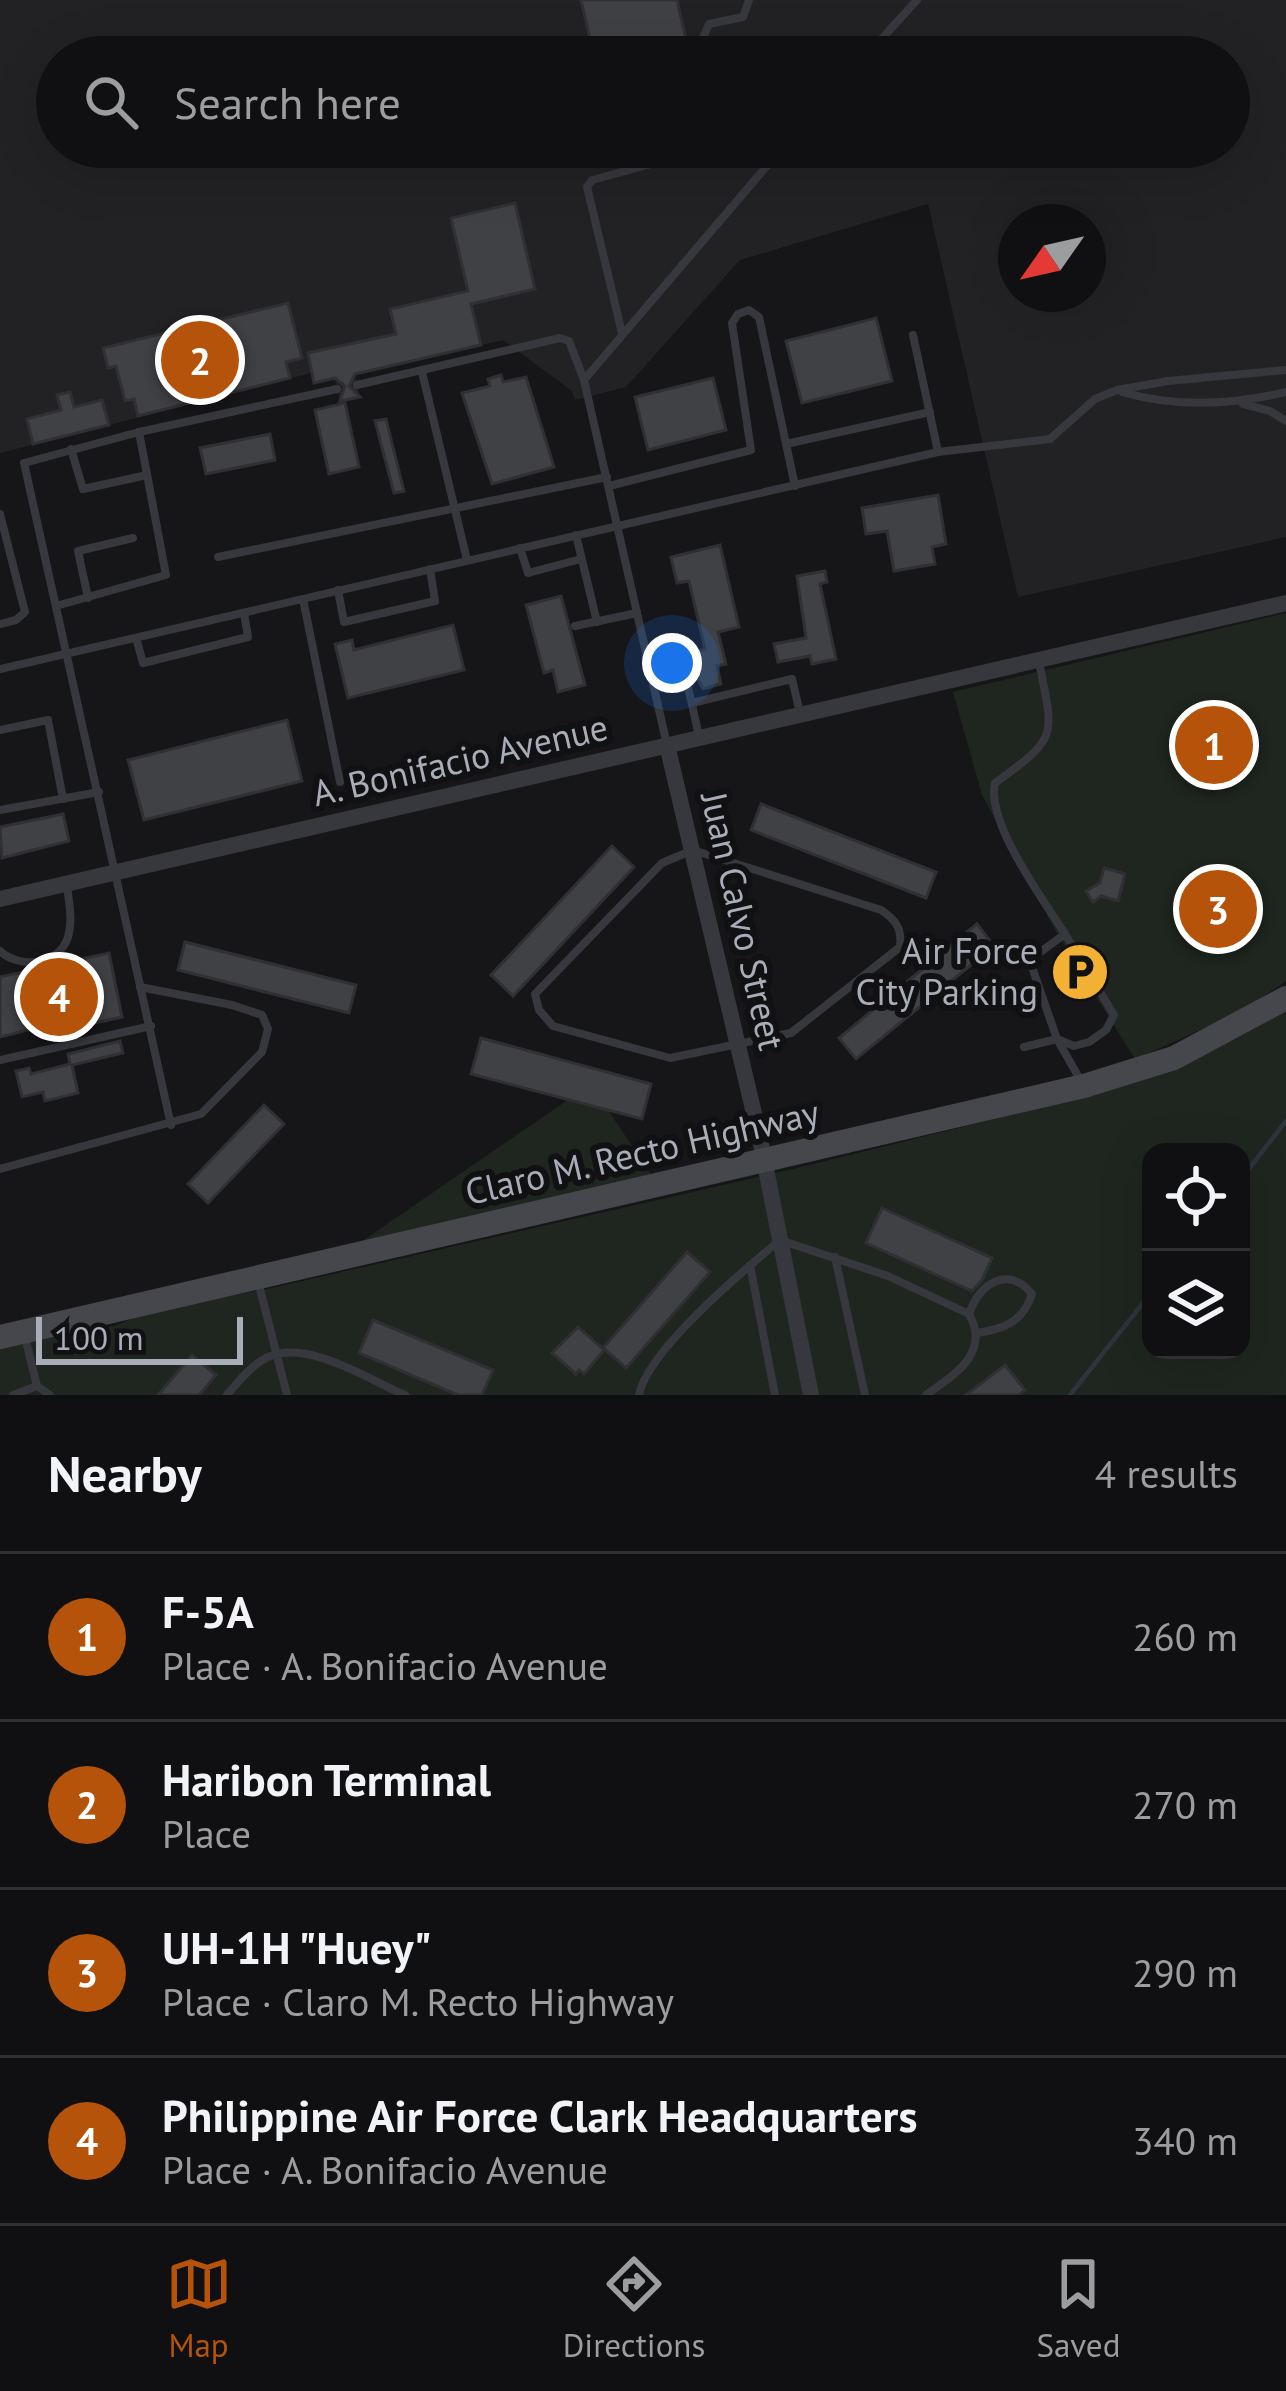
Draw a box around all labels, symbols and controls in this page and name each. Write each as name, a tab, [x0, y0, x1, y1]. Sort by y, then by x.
search box	[36, 36, 1250, 168]
icon: search	[78, 69, 144, 135]
text: Search here	[174, 73, 401, 131]
north arrow	[998, 204, 1106, 312]
pin: 2	[161, 315, 239, 405]
your location	[642, 633, 702, 693]
pin: 1	[1175, 700, 1253, 790]
street label: A. Bonifacio Avenue	[308, 703, 612, 816]
street label: Juan Calvo Street	[691, 785, 796, 1054]
pin: 3	[1179, 864, 1257, 954]
place label: Air Force City Parking	[856, 927, 1038, 1015]
parking icon: Air Force City Parking	[1049, 941, 1111, 1003]
pin: 4	[20, 952, 98, 1042]
street label: Claro M. Recto Highway	[460, 1088, 824, 1215]
map controls	[1142, 1143, 1250, 1359]
button: locate	[1142, 1143, 1250, 1251]
button: layers	[1142, 1251, 1250, 1359]
scale bar	[36, 1311, 243, 1364]
text: 100 m	[54, 1316, 144, 1359]
text: Nearby	[48, 1440, 202, 1506]
text: 4 results	[1095, 1448, 1238, 1499]
text: F-5A	[162, 1582, 254, 1640]
text: 1	[76, 1611, 98, 1662]
text: 260 m	[1132, 1611, 1238, 1662]
text: Place · A. Bonifacio Avenue	[162, 1640, 608, 1691]
text: Haribon Terminal	[162, 1750, 491, 1808]
text: 2	[76, 1779, 98, 1830]
text: 270 m	[1132, 1779, 1238, 1830]
text: Place	[162, 1808, 251, 1859]
text: UH-1H "Huey"	[162, 1918, 432, 1976]
text: 3	[76, 1947, 98, 1998]
text: 290 m	[1132, 1947, 1238, 1998]
text: Place · Claro M. Recto Highway	[162, 1976, 674, 2027]
text: Philippine Air Force Clark Headquarters	[162, 2086, 917, 2144]
text: 4	[76, 2115, 98, 2166]
text: 340 m	[1132, 2115, 1238, 2166]
text: Place · A. Bonifacio Avenue	[162, 2144, 608, 2195]
tab: Map	[166, 2251, 232, 2366]
tab: Directions	[563, 2251, 705, 2366]
tab: Saved	[1036, 2251, 1120, 2366]

